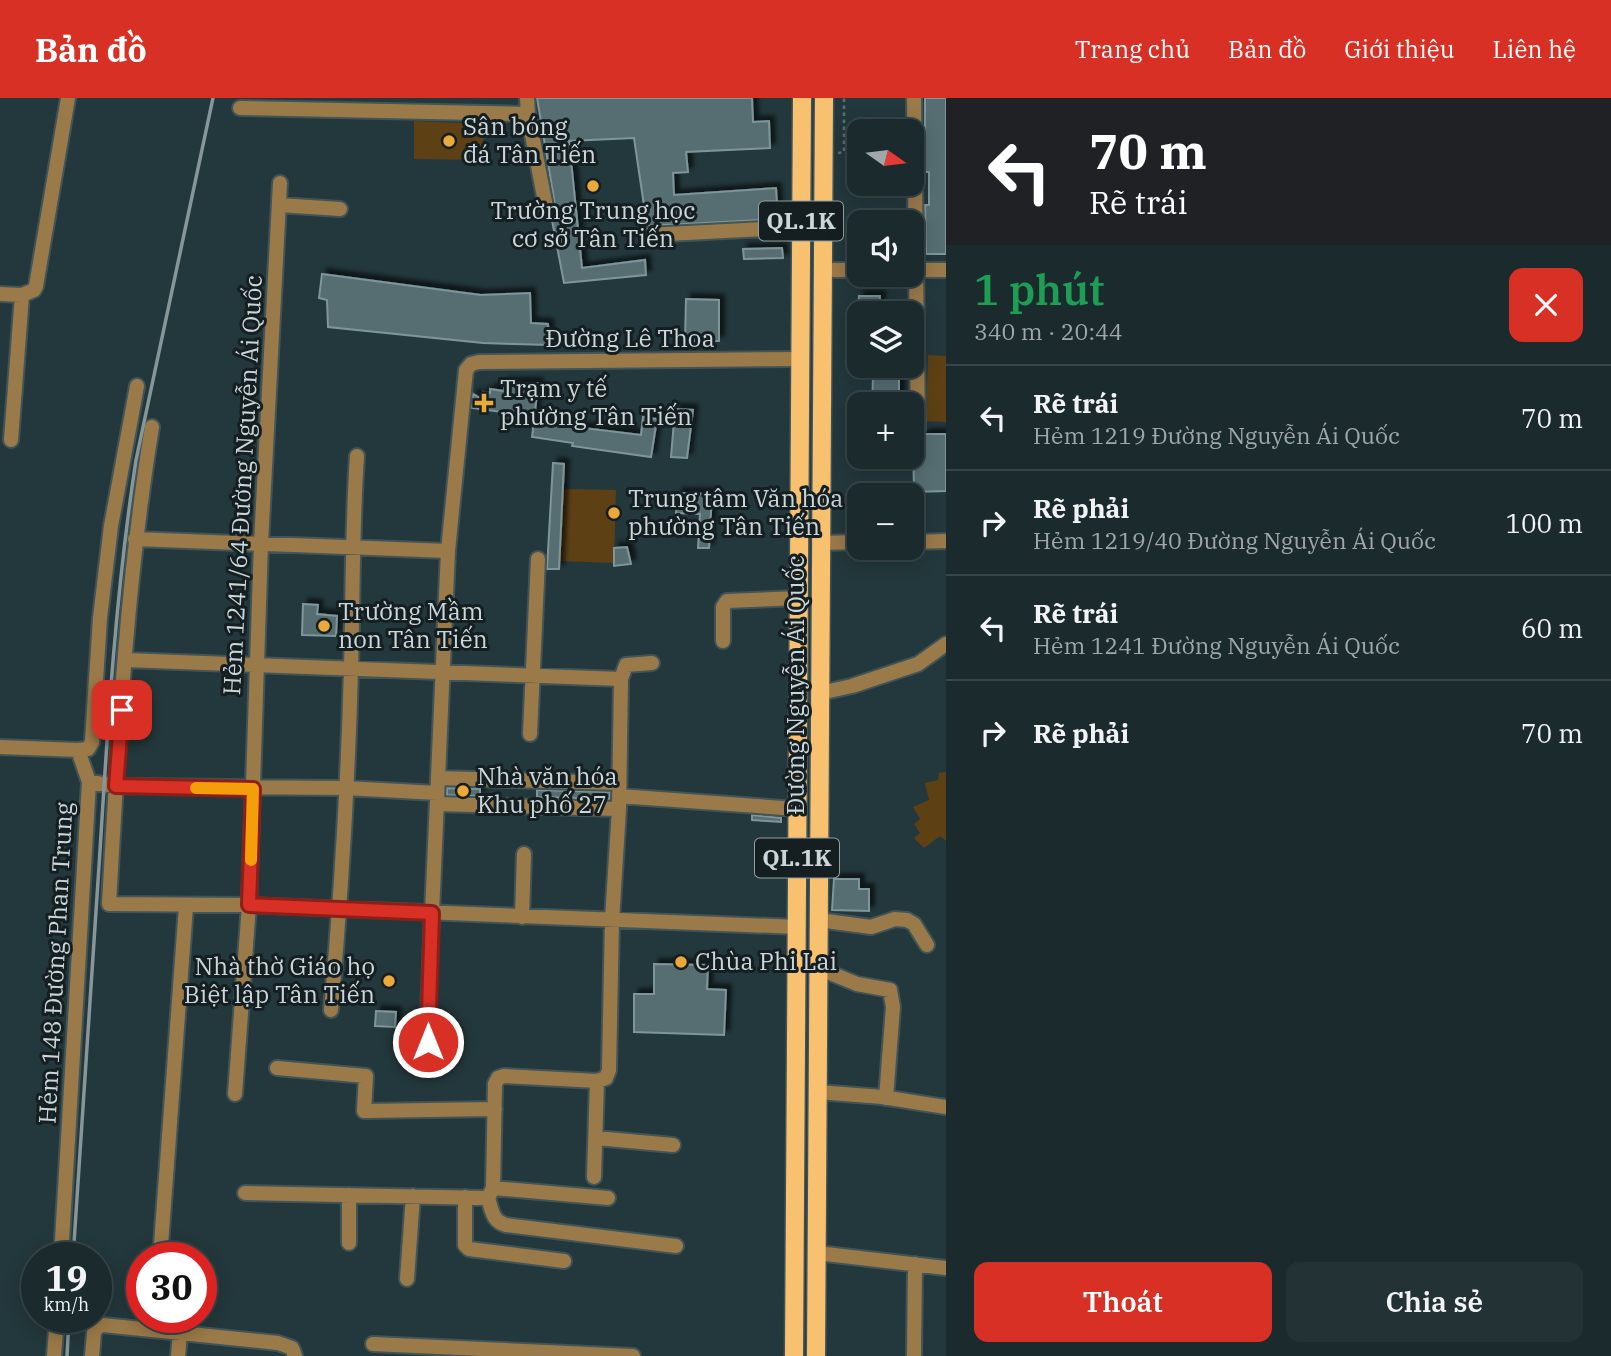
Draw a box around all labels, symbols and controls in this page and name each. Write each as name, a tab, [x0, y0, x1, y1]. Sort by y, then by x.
text: Bản đồ	[35, 28, 147, 71]
text: Trang chủ	[1075, 33, 1190, 65]
text: Bản đồ	[1228, 33, 1306, 65]
text: Giới thiệu	[1344, 33, 1455, 65]
text: Liên hệ	[1493, 33, 1576, 65]
place label: Sân bóng đá Tân Tiến	[463, 110, 596, 170]
north arrow	[847, 119, 924, 196]
map controls	[847, 119, 924, 560]
text: 70 m	[1089, 119, 1207, 182]
icon: left	[974, 126, 1065, 217]
marker: Sân bóng đá Tân Tiến	[441, 133, 457, 149]
marker: Trường Trung học cơ sở Tân Tiến	[585, 178, 601, 194]
text: Rẽ trái	[1089, 181, 1188, 223]
place label: Trường Trung học cơ sở Tân Tiến	[490, 194, 696, 254]
road number: QL.1K	[759, 202, 843, 240]
button: sound	[847, 210, 924, 287]
text: 1 phút	[974, 262, 1105, 317]
button: close	[1509, 268, 1583, 342]
street label: Hẻm 1241/64 Đường Nguyễn Ái Quốc	[215, 274, 269, 696]
button: layers	[847, 301, 924, 378]
text: 340 m · 20:44	[974, 316, 1123, 346]
street label: Đường Lê Thoa	[545, 322, 715, 354]
place label: Trạm y tế phường Tân Tiến	[500, 372, 692, 432]
text: Rẽ trái	[1033, 386, 1118, 420]
button: +	[847, 392, 924, 469]
marker: Trạm y tế phường Tân Tiến	[474, 393, 494, 413]
icon: left	[974, 399, 1012, 437]
text: 70 m	[1521, 401, 1583, 435]
text: Hẻm 1219 Đường Nguyễn Ái Quốc	[1033, 420, 1400, 450]
place label: Trung tâm Văn hóa phường Tân Tiến	[628, 482, 843, 542]
button: −	[847, 483, 924, 560]
text: Rẽ phải	[1033, 491, 1129, 525]
icon: right	[974, 504, 1012, 542]
marker: Trung tâm Văn hóa phường Tân Tiến	[606, 505, 622, 521]
text: 100 m	[1505, 506, 1583, 540]
text: Hẻm 1219/40 Đường Nguyễn Ái Quốc	[1033, 525, 1436, 555]
street label: Đường Nguyễn Ái Quốc	[779, 555, 811, 815]
place label: Trường Mầm non Tân Tiến	[338, 595, 488, 655]
text: Rẽ trái	[1033, 596, 1118, 630]
icon: left	[974, 609, 1012, 647]
text: 60 m	[1521, 611, 1583, 645]
marker: Trường Mầm non Tân Tiến	[316, 618, 332, 634]
text: Hẻm 1241 Đường Nguyễn Ái Quốc	[1033, 630, 1400, 660]
pin	[92, 680, 152, 740]
icon: arrive	[103, 691, 141, 729]
icon: right	[974, 714, 1012, 752]
text: Rẽ phải	[1033, 716, 1129, 750]
text: 70 m	[1521, 716, 1583, 750]
place label: Nhà văn hóa Khu phố 27	[477, 760, 618, 820]
marker: Nhà văn hóa Khu phố 27	[455, 783, 471, 799]
street label: Hẻm 148 Đường Phan Trung	[31, 801, 79, 1125]
road number: QL.1K	[755, 838, 839, 878]
place label: Chùa Phi Lai	[695, 945, 837, 977]
place label: Nhà thờ Giáo họ Biệt lập Tân Tiến	[184, 950, 375, 1010]
marker: Chùa Phi Lai	[673, 954, 689, 970]
marker: Nhà thờ Giáo họ Biệt lập Tân Tiến	[381, 973, 397, 989]
position arrow	[391, 1005, 465, 1079]
speed limit sign: 30	[126, 1242, 217, 1333]
text: 19	[45, 1255, 88, 1301]
button: Thoát	[974, 1262, 1272, 1342]
button: Chia sẻ	[1286, 1262, 1583, 1342]
text: km/h	[44, 1293, 89, 1316]

